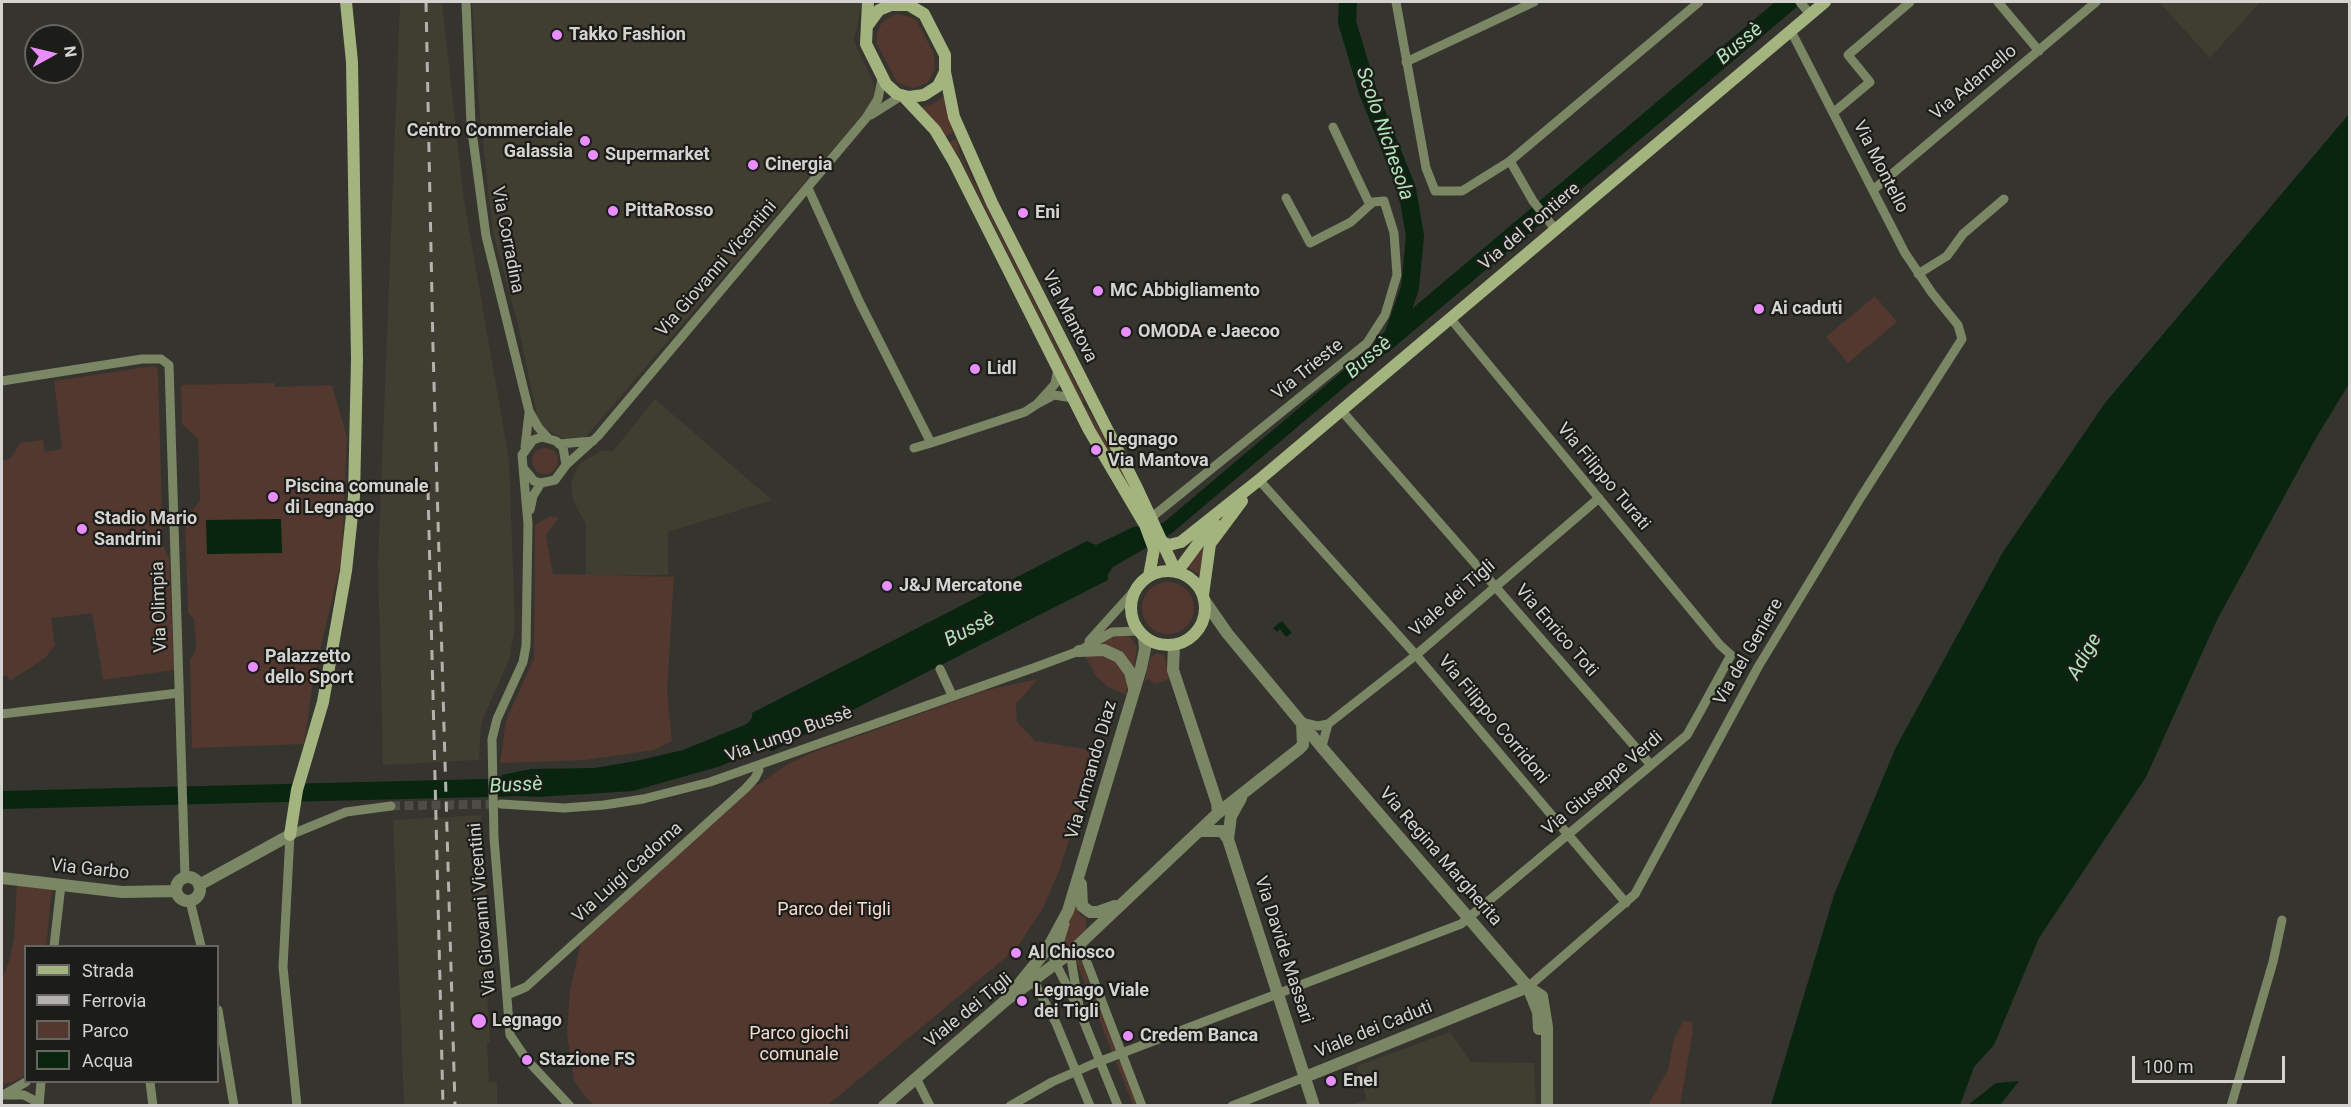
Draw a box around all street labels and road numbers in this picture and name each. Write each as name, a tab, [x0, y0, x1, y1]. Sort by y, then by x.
street label: Via Adamello	[1926, 41, 2022, 125]
street label: Via Montello	[1848, 117, 1912, 217]
street label: Via del Pontiere	[1475, 178, 1585, 276]
street label: Via Corradina	[486, 185, 528, 295]
street label: Via Giovanni Vicentini	[652, 197, 782, 341]
street label: Via Mantova	[1037, 268, 1101, 366]
street label: Via Trieste	[1268, 335, 1348, 405]
street label: Via Filippo Turati	[1552, 419, 1654, 535]
street label: Viale dei Tigli	[1406, 556, 1500, 642]
street label: Via Olimpia	[148, 561, 172, 653]
street label: Via Enrico Toti	[1510, 580, 1602, 682]
street label: Via del Geniere	[1710, 595, 1788, 709]
street label: Via Filippo Corridoni	[1433, 651, 1553, 789]
street label: Via Armando Diaz	[1062, 698, 1122, 842]
street label: Via Lungo Bussè	[723, 702, 855, 768]
street label: Via Giuseppe Verdi	[1538, 727, 1668, 841]
street label: Via Regina Margherita	[1374, 783, 1506, 931]
street label: Via Luigi Cadorna	[569, 818, 687, 928]
street label: Via Giovanni Vicentini	[465, 822, 501, 996]
street label: Via Garbo	[50, 855, 130, 885]
street label: Via Davide Massari	[1249, 874, 1317, 1026]
street label: Viale dei Tigli	[921, 969, 1017, 1053]
street label: Viale dei Caduti	[1312, 997, 1436, 1063]

